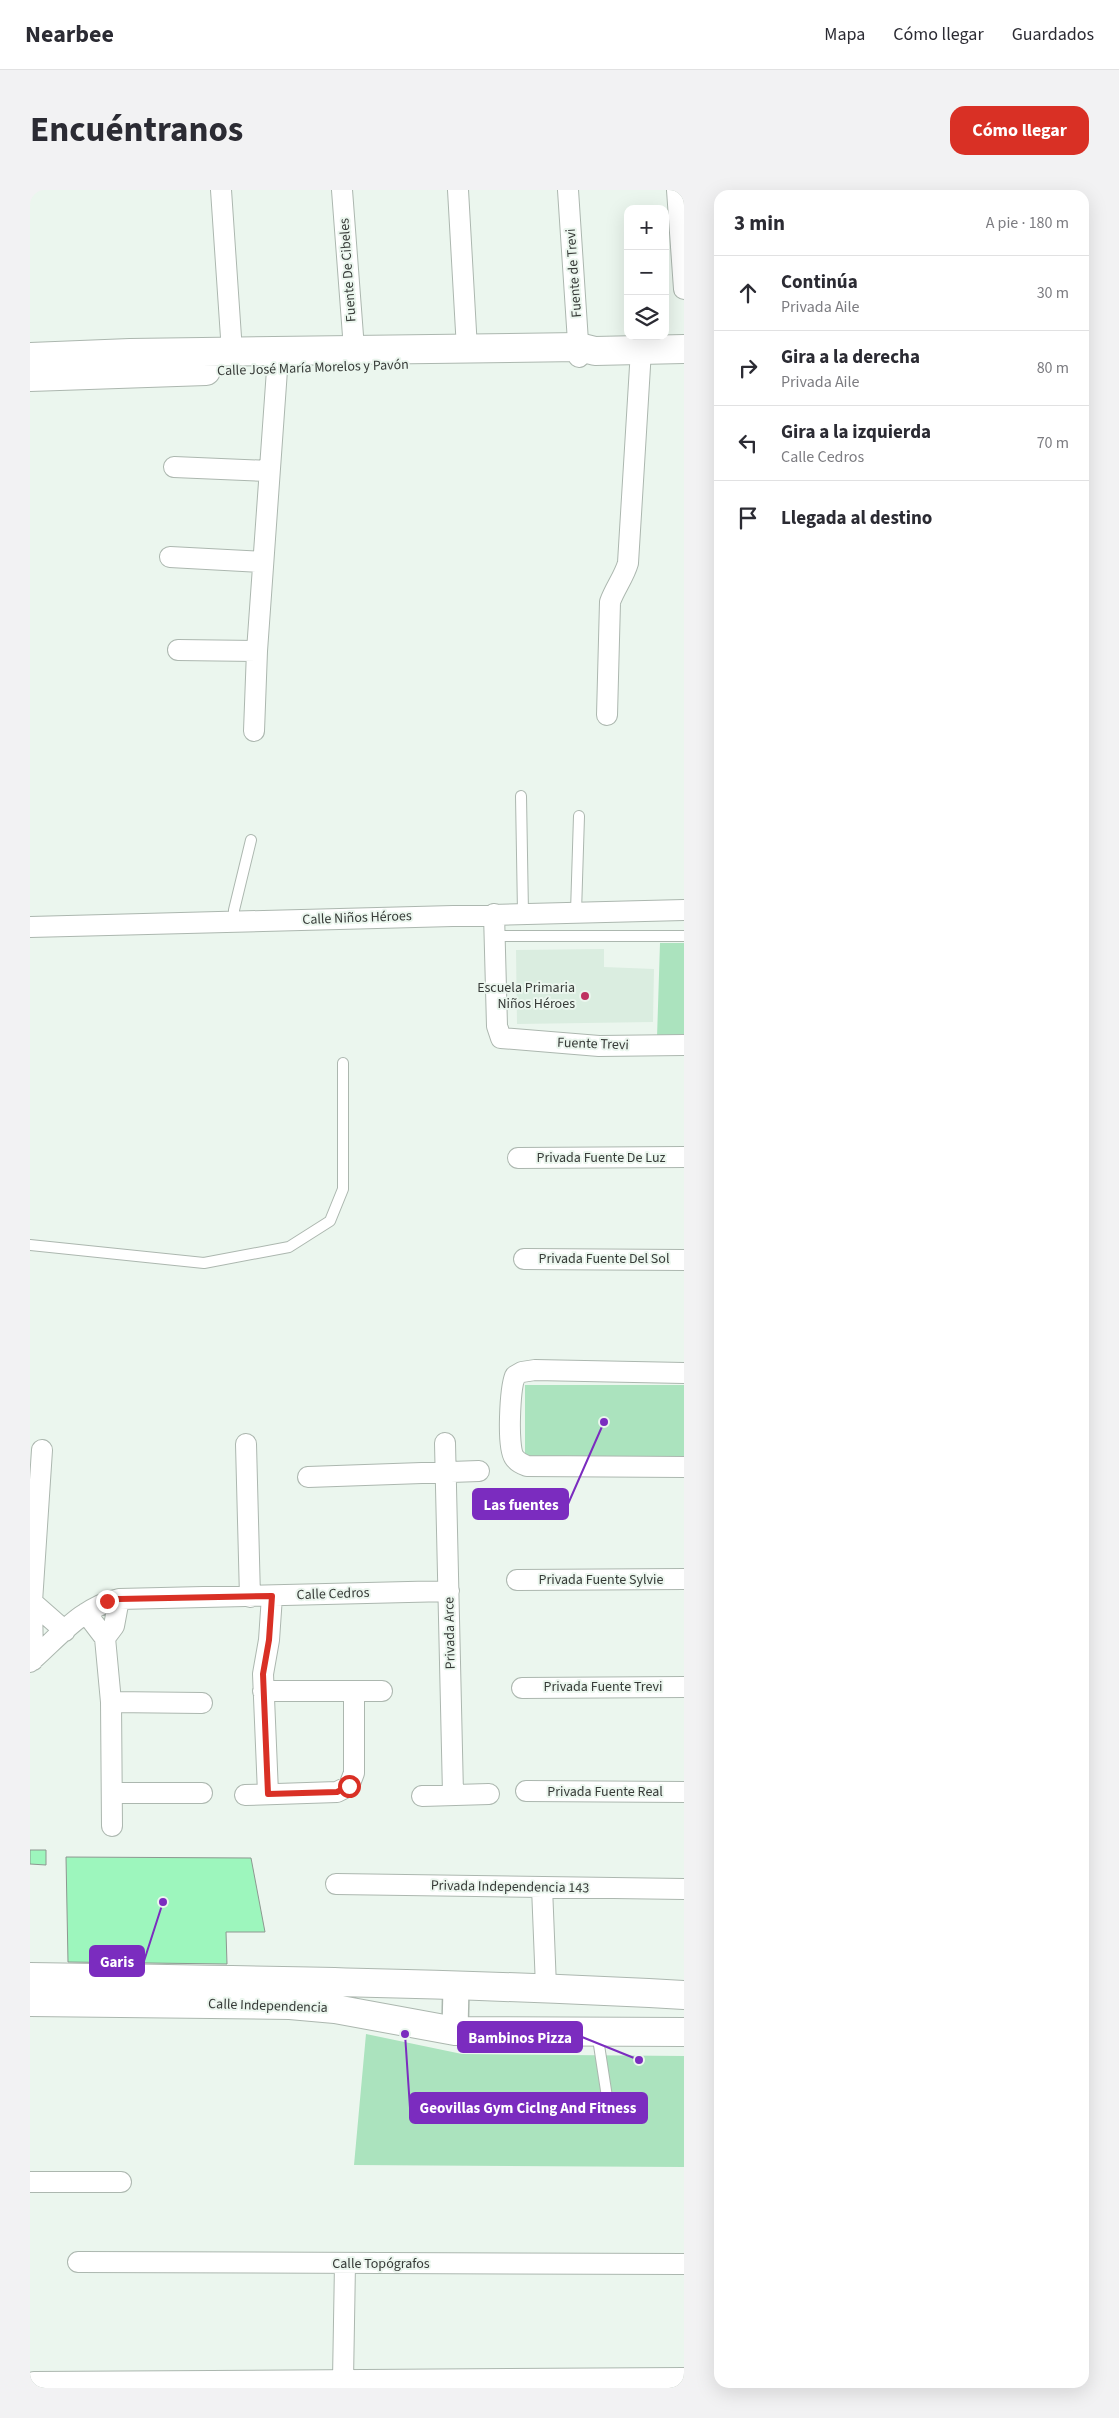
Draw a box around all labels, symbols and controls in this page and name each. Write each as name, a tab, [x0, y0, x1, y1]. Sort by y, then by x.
text: Nearbee	[25, 17, 114, 52]
text: Mapa	[824, 22, 865, 47]
text: Cómo llegar	[893, 22, 984, 47]
text: Guardados	[1012, 22, 1094, 47]
text: Encuéntranos	[30, 105, 243, 155]
button: Cómo llegar	[950, 106, 1089, 155]
map controls	[624, 205, 669, 340]
button: +	[624, 205, 669, 250]
text: 3 min	[734, 208, 785, 238]
text: A pie · 180 m	[986, 212, 1069, 234]
street label: Fuente De Cibeles	[334, 217, 362, 323]
street label: Fuente de Trevi	[561, 228, 587, 318]
button: −	[624, 250, 669, 295]
text: Continúa	[781, 269, 858, 296]
icon: ahead	[734, 279, 762, 307]
text: 30 m	[1037, 282, 1069, 304]
button: layers	[624, 295, 669, 340]
text: Privada Aile	[781, 296, 860, 318]
text: Gira a la derecha	[781, 344, 920, 371]
icon: right	[734, 354, 762, 382]
street label: Calle José María Morelos y Pavón	[217, 355, 409, 381]
text: 80 m	[1037, 357, 1069, 379]
text: Privada Aile	[781, 371, 860, 393]
text: Gira a la izquierda	[781, 419, 931, 446]
icon: left	[734, 429, 762, 457]
text: 70 m	[1037, 432, 1069, 454]
text: Calle Cedros	[781, 446, 864, 468]
icon: arrive	[734, 504, 762, 532]
text: Llegada al destino	[781, 505, 932, 532]
street label: Calle Niños Héroes	[302, 906, 412, 930]
place label: Escuela Primaria Niños Héroes	[477, 978, 575, 1014]
marker: Escuela Primaria Niños Héroes	[579, 990, 591, 1002]
street label: Fuente Trevi	[557, 1033, 629, 1055]
street label: Privada Fuente De Luz	[537, 1148, 666, 1168]
street label: Privada Fuente Del Sol	[539, 1249, 670, 1269]
callout: Las fuentes	[473, 1489, 568, 1519]
text: Las fuentes	[483, 1495, 559, 1516]
street label: Privada Fuente Sylvie	[539, 1570, 663, 1590]
street label: Calle Cedros	[296, 1583, 370, 1605]
route end	[96, 1590, 119, 1613]
street label: Privada Arce	[439, 1597, 461, 1669]
street label: Privada Fuente Trevi	[544, 1677, 662, 1697]
route start	[338, 1775, 361, 1798]
street label: Privada Fuente Real	[547, 1782, 663, 1802]
street label: Privada Independencia 143	[431, 1876, 589, 1898]
callout: Garis	[90, 1946, 144, 1976]
text: Garis	[100, 1952, 134, 1973]
street label: Calle Independencia	[208, 1994, 328, 2018]
callout: Bambinos Pizza	[458, 2022, 582, 2052]
text: Bambinos Pizza	[468, 2028, 572, 2049]
callout: Geovillas Gym Ciclng And Fitness	[410, 2093, 647, 2123]
text: Geovillas Gym Ciclng And Fitness	[420, 2098, 637, 2119]
street label: Calle Topógrafos	[332, 2254, 430, 2274]

